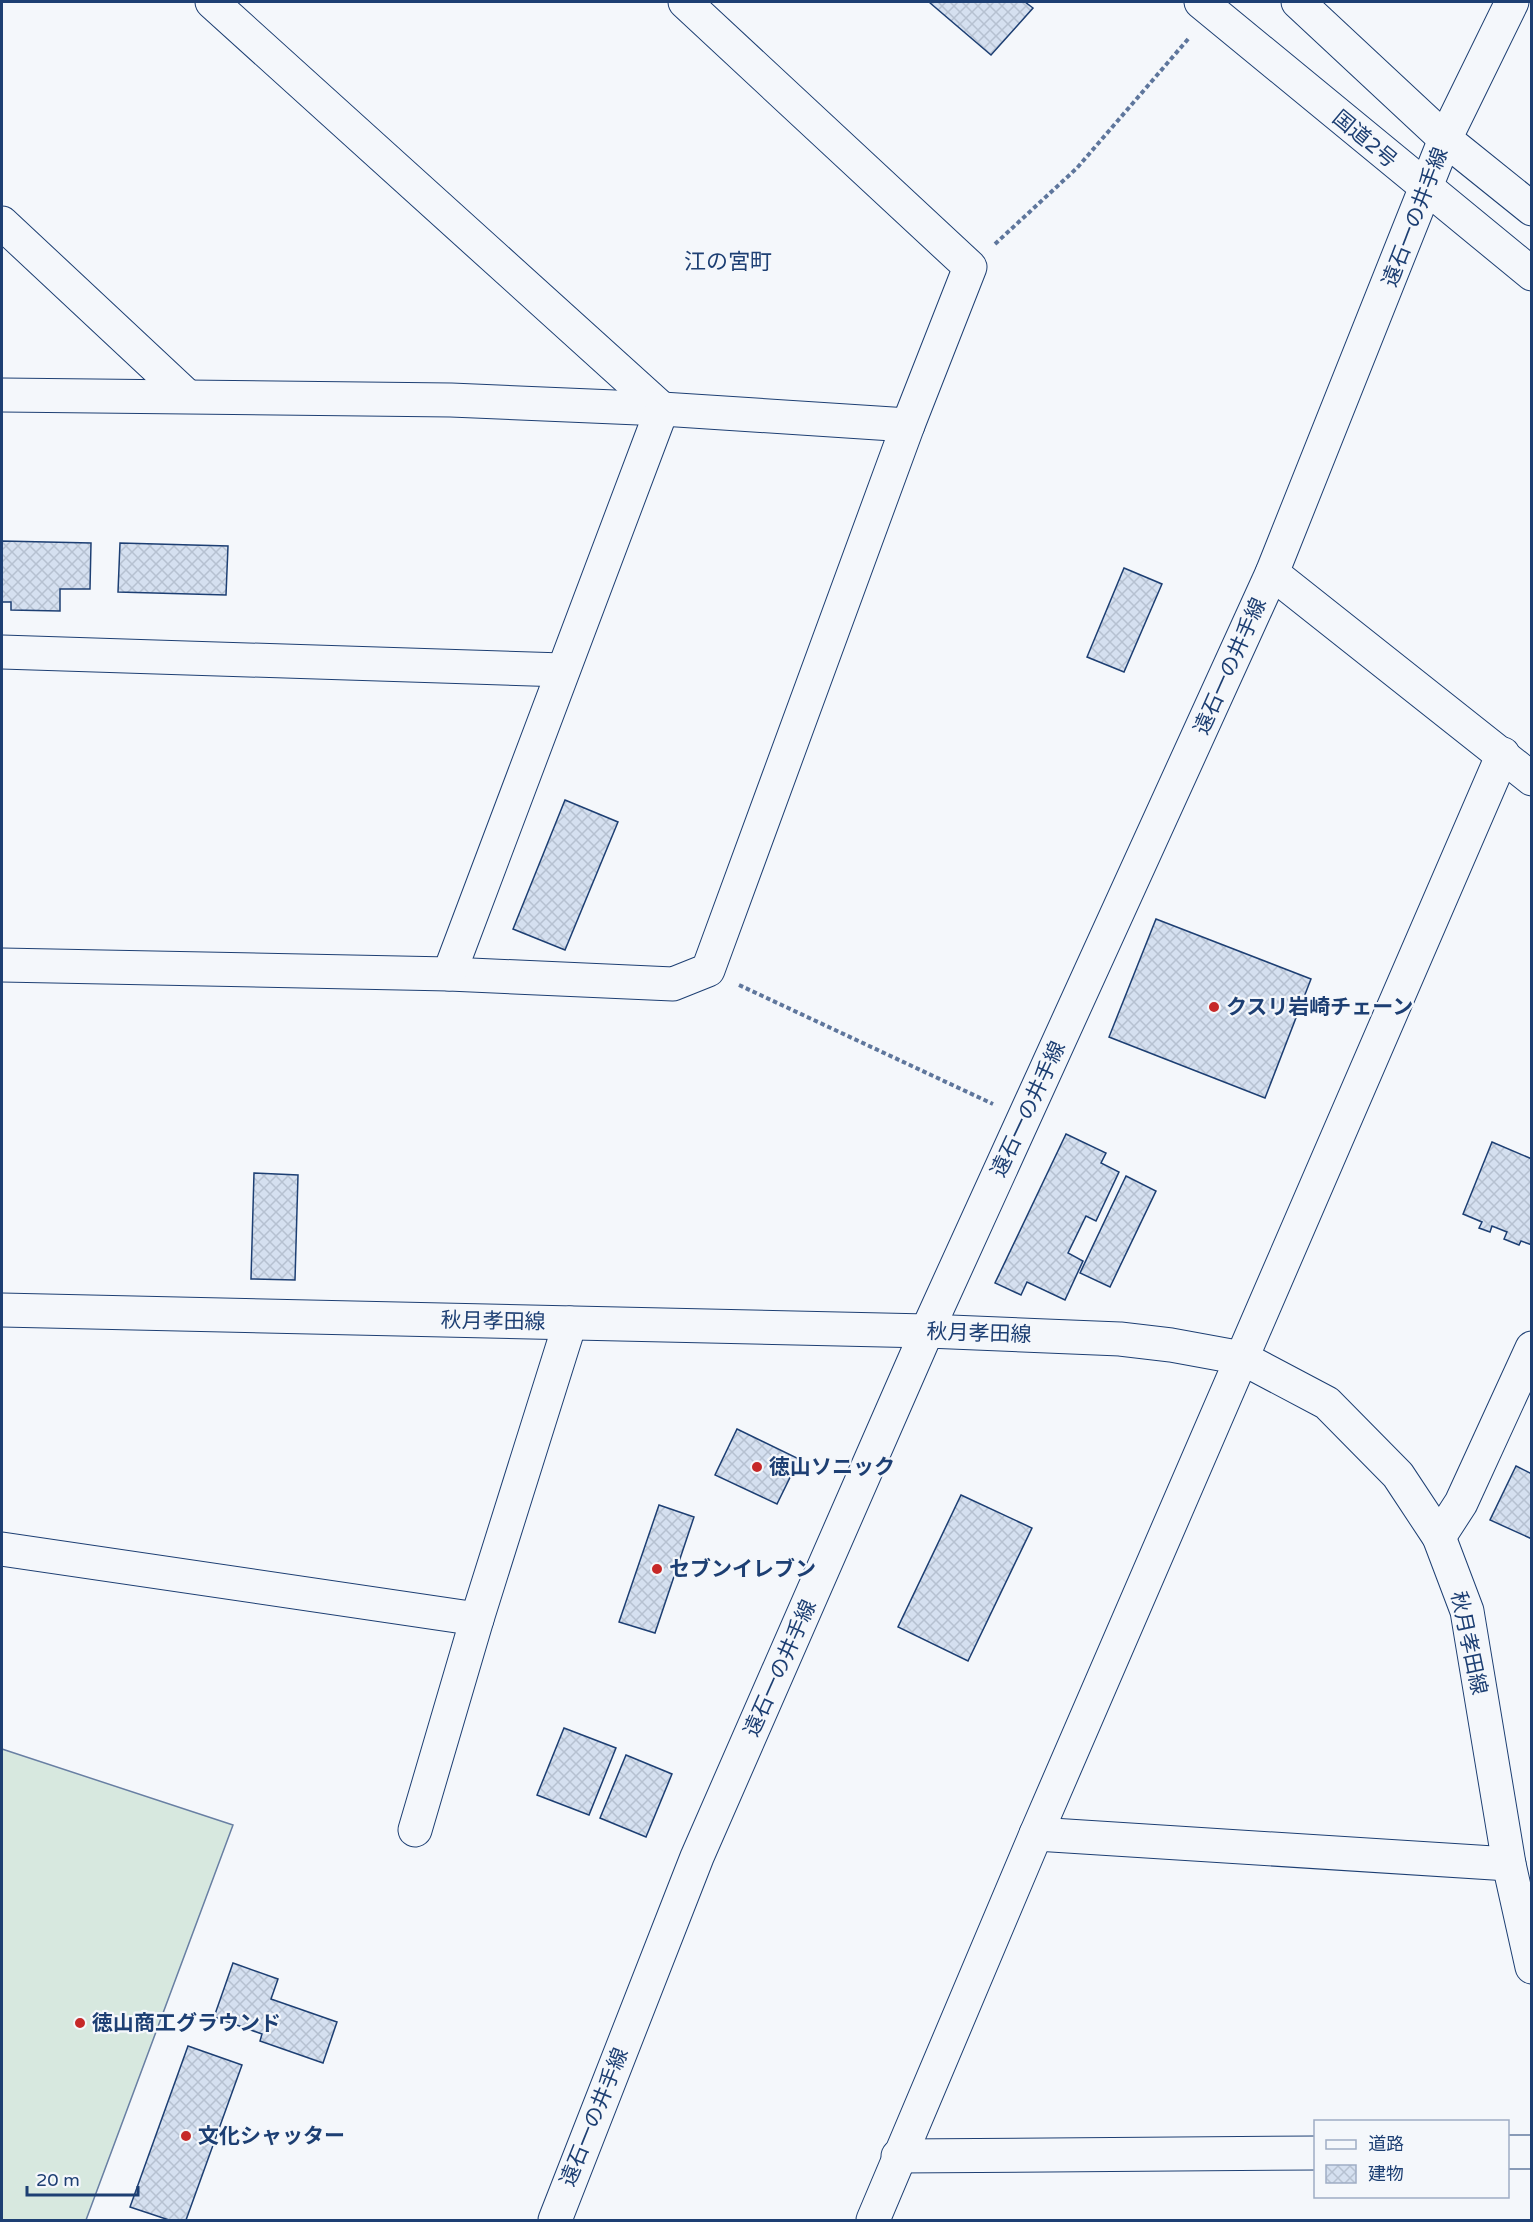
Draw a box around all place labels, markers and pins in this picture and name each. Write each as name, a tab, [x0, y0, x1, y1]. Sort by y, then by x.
place label: クスリ岩崎チェーン	[1226, 995, 1413, 1020]
marker: クスリ岩崎チェーン	[1207, 1000, 1221, 1014]
place label: 徳山ソニック	[769, 1455, 895, 1480]
marker: 徳山ソニック	[750, 1460, 764, 1474]
place label: セブンイレブン	[669, 1557, 816, 1582]
marker: セブンイレブン	[650, 1562, 664, 1576]
place label: 徳山商工グラウンド	[92, 2011, 281, 2036]
marker: 徳山商工グラウンド	[73, 2016, 87, 2030]
place label: 文化シャッター	[198, 2124, 345, 2149]
marker: 文化シャッター	[179, 2129, 193, 2143]

